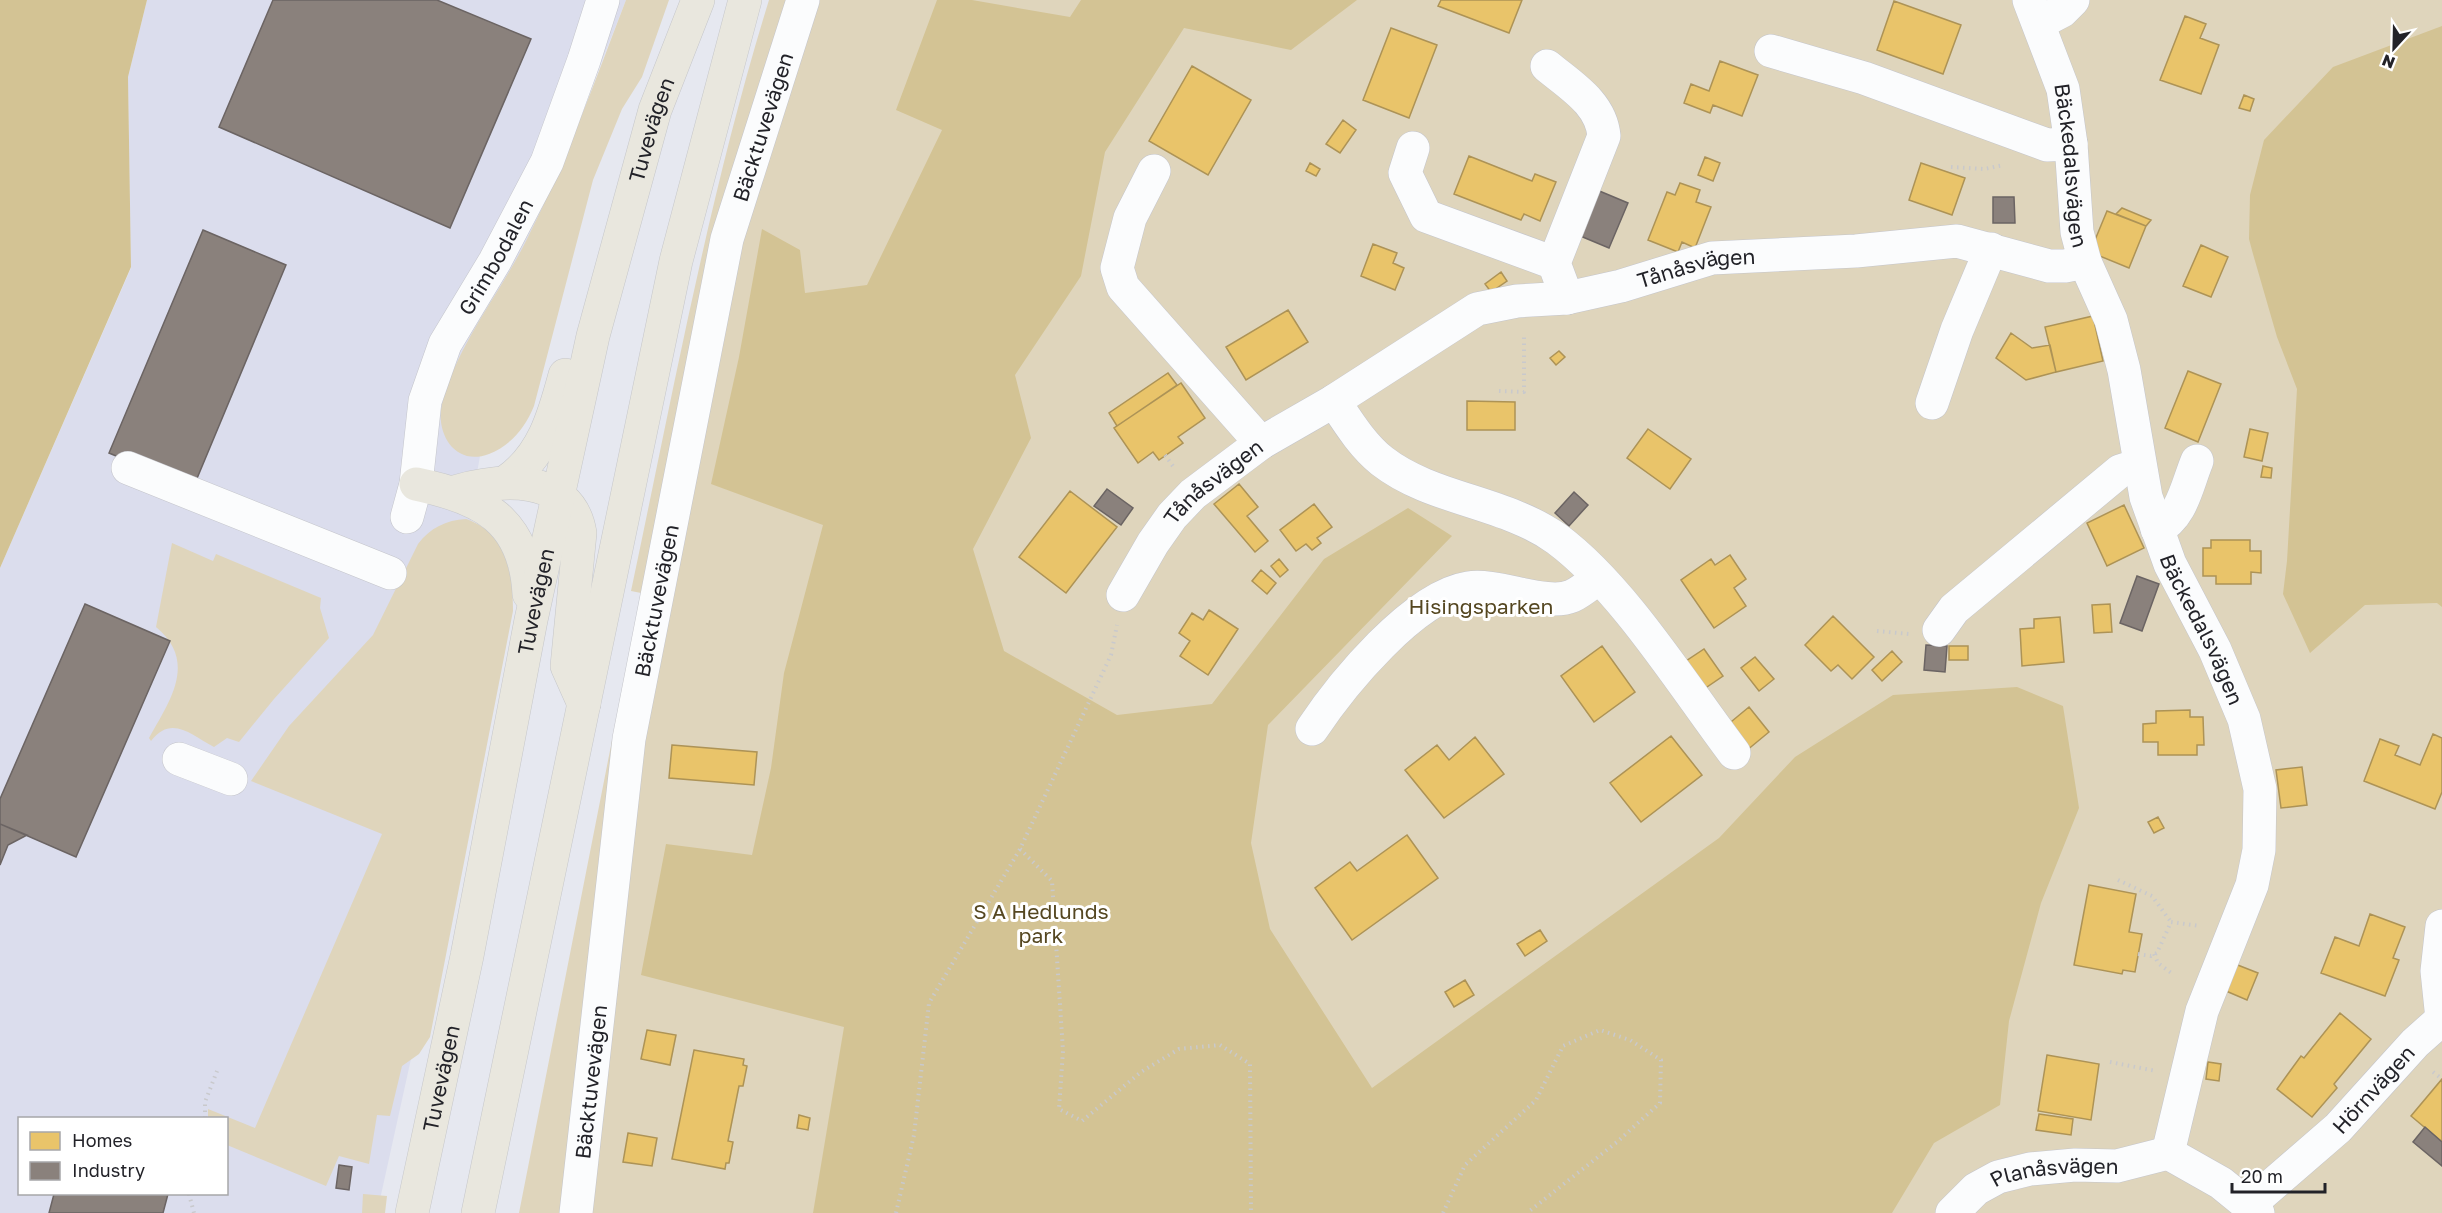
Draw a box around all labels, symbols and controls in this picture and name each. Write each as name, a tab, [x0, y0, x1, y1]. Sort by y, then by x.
north arrow	[2364, 18, 2424, 78]
street label: Bäcktuvevägen	[727, 49, 799, 205]
text: N	[2379, 50, 2398, 73]
street label: Tuvevägen	[623, 73, 680, 185]
street label: Bäckedalsvägen	[2049, 81, 2094, 250]
street label: Grimbodalen	[453, 194, 538, 320]
street label: Tånåsvägen	[1634, 243, 1756, 293]
street label: Tånåsvägen	[1158, 433, 1268, 529]
street label: Bäcktuvevägen	[628, 522, 684, 679]
street label: Tuvevägen	[512, 546, 559, 657]
street label: Bäckedalsvägen	[2154, 550, 2249, 709]
park label: Hisingsparken	[1409, 593, 1553, 619]
park label: S A Hedlunds park	[973, 898, 1109, 948]
street label: Bäcktuvevägen	[569, 1003, 612, 1160]
street label: Tuvevägen	[417, 1022, 465, 1134]
street label: Hörnvägen	[2326, 1040, 2420, 1139]
legend	[18, 1117, 228, 1195]
text: Homes	[72, 1129, 132, 1151]
street label: Planåsvägen	[1985, 1152, 2119, 1192]
scale bar	[2232, 1156, 2325, 1194]
text: Industry	[72, 1159, 145, 1181]
text: 20 m	[2241, 1165, 2283, 1187]

